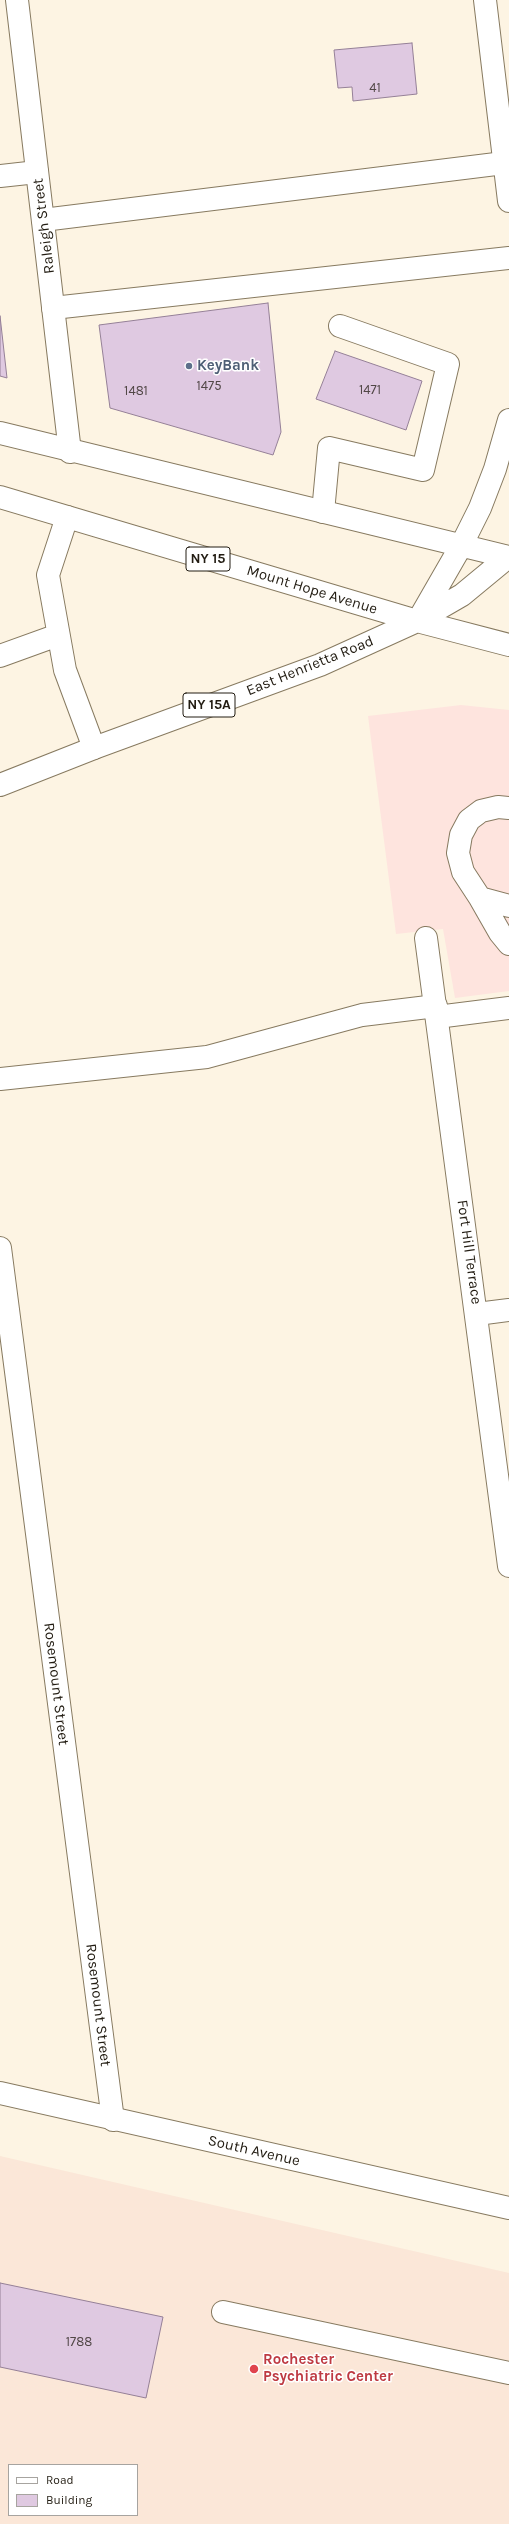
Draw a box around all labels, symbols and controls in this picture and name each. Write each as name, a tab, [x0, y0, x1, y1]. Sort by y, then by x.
house number: 41	[369, 80, 381, 96]
street label: Raleigh Street	[29, 177, 59, 275]
place label: KeyBank	[197, 357, 259, 375]
marker: KeyBank	[184, 361, 194, 371]
house number: 1475	[197, 378, 221, 394]
house number: 1471	[359, 382, 381, 398]
house number: 1481	[124, 383, 148, 399]
road number: NY 15	[186, 547, 230, 571]
street label: Mount Hope Avenue	[244, 562, 380, 618]
street label: East Henrietta Road	[244, 632, 376, 700]
road number: NY 15A	[183, 693, 235, 717]
street label: Fort Hill Terrace	[453, 1199, 485, 1305]
street label: Rosemount Street	[40, 1622, 72, 1746]
street label: Rosemount Street	[82, 1943, 114, 2067]
street label: South Avenue	[206, 2132, 302, 2170]
house number: 1788	[66, 2334, 92, 2350]
place label: Rochester Psychiatric Center	[263, 2351, 393, 2386]
marker: Rochester Psychiatric Center	[248, 2363, 260, 2375]
legend	[8, 2464, 138, 2516]
text: Road	[46, 2473, 74, 2487]
text: Building	[46, 2493, 92, 2507]

